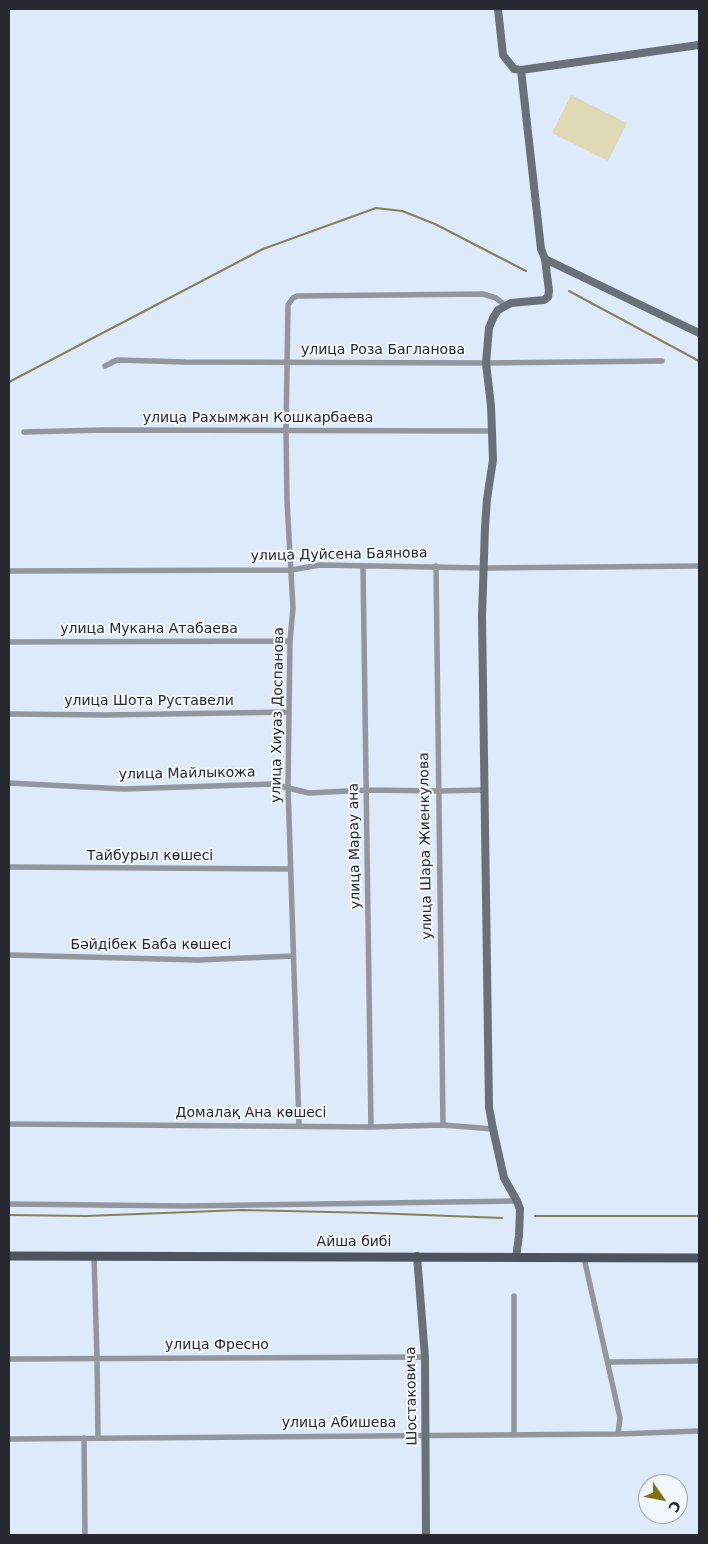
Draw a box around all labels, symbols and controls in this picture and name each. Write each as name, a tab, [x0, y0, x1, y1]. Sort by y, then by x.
street label: улица Роза Багланова	[301, 342, 465, 358]
street label: улица Рахымжан Кошкарбаева	[143, 410, 373, 426]
street label: улица Дуйсена Баянова	[250, 545, 428, 565]
street label: улица Мукана Атабаева	[60, 621, 238, 637]
street label: улица Хиуаз Доспанова	[268, 627, 288, 803]
street label: улица Шота Руставели	[64, 693, 234, 709]
street label: улица Шара Жиенкулова	[416, 752, 436, 940]
street label: улица Майлыкожа	[118, 764, 256, 784]
street label: улица Марау ана	[346, 783, 364, 909]
street label: Тайбурыл көшесі	[87, 848, 213, 864]
street label: Бәйдібек Баба көшесі	[71, 937, 231, 953]
street label: Домалақ Ана көшесі	[176, 1105, 326, 1121]
street label: Айша бибі	[317, 1234, 391, 1250]
street label: улица Фресно	[165, 1337, 269, 1353]
street label: Шостаковича	[403, 1346, 421, 1446]
street label: улица Абишева	[282, 1415, 396, 1431]
north arrow	[638, 1474, 688, 1524]
text: С	[665, 1498, 684, 1515]

